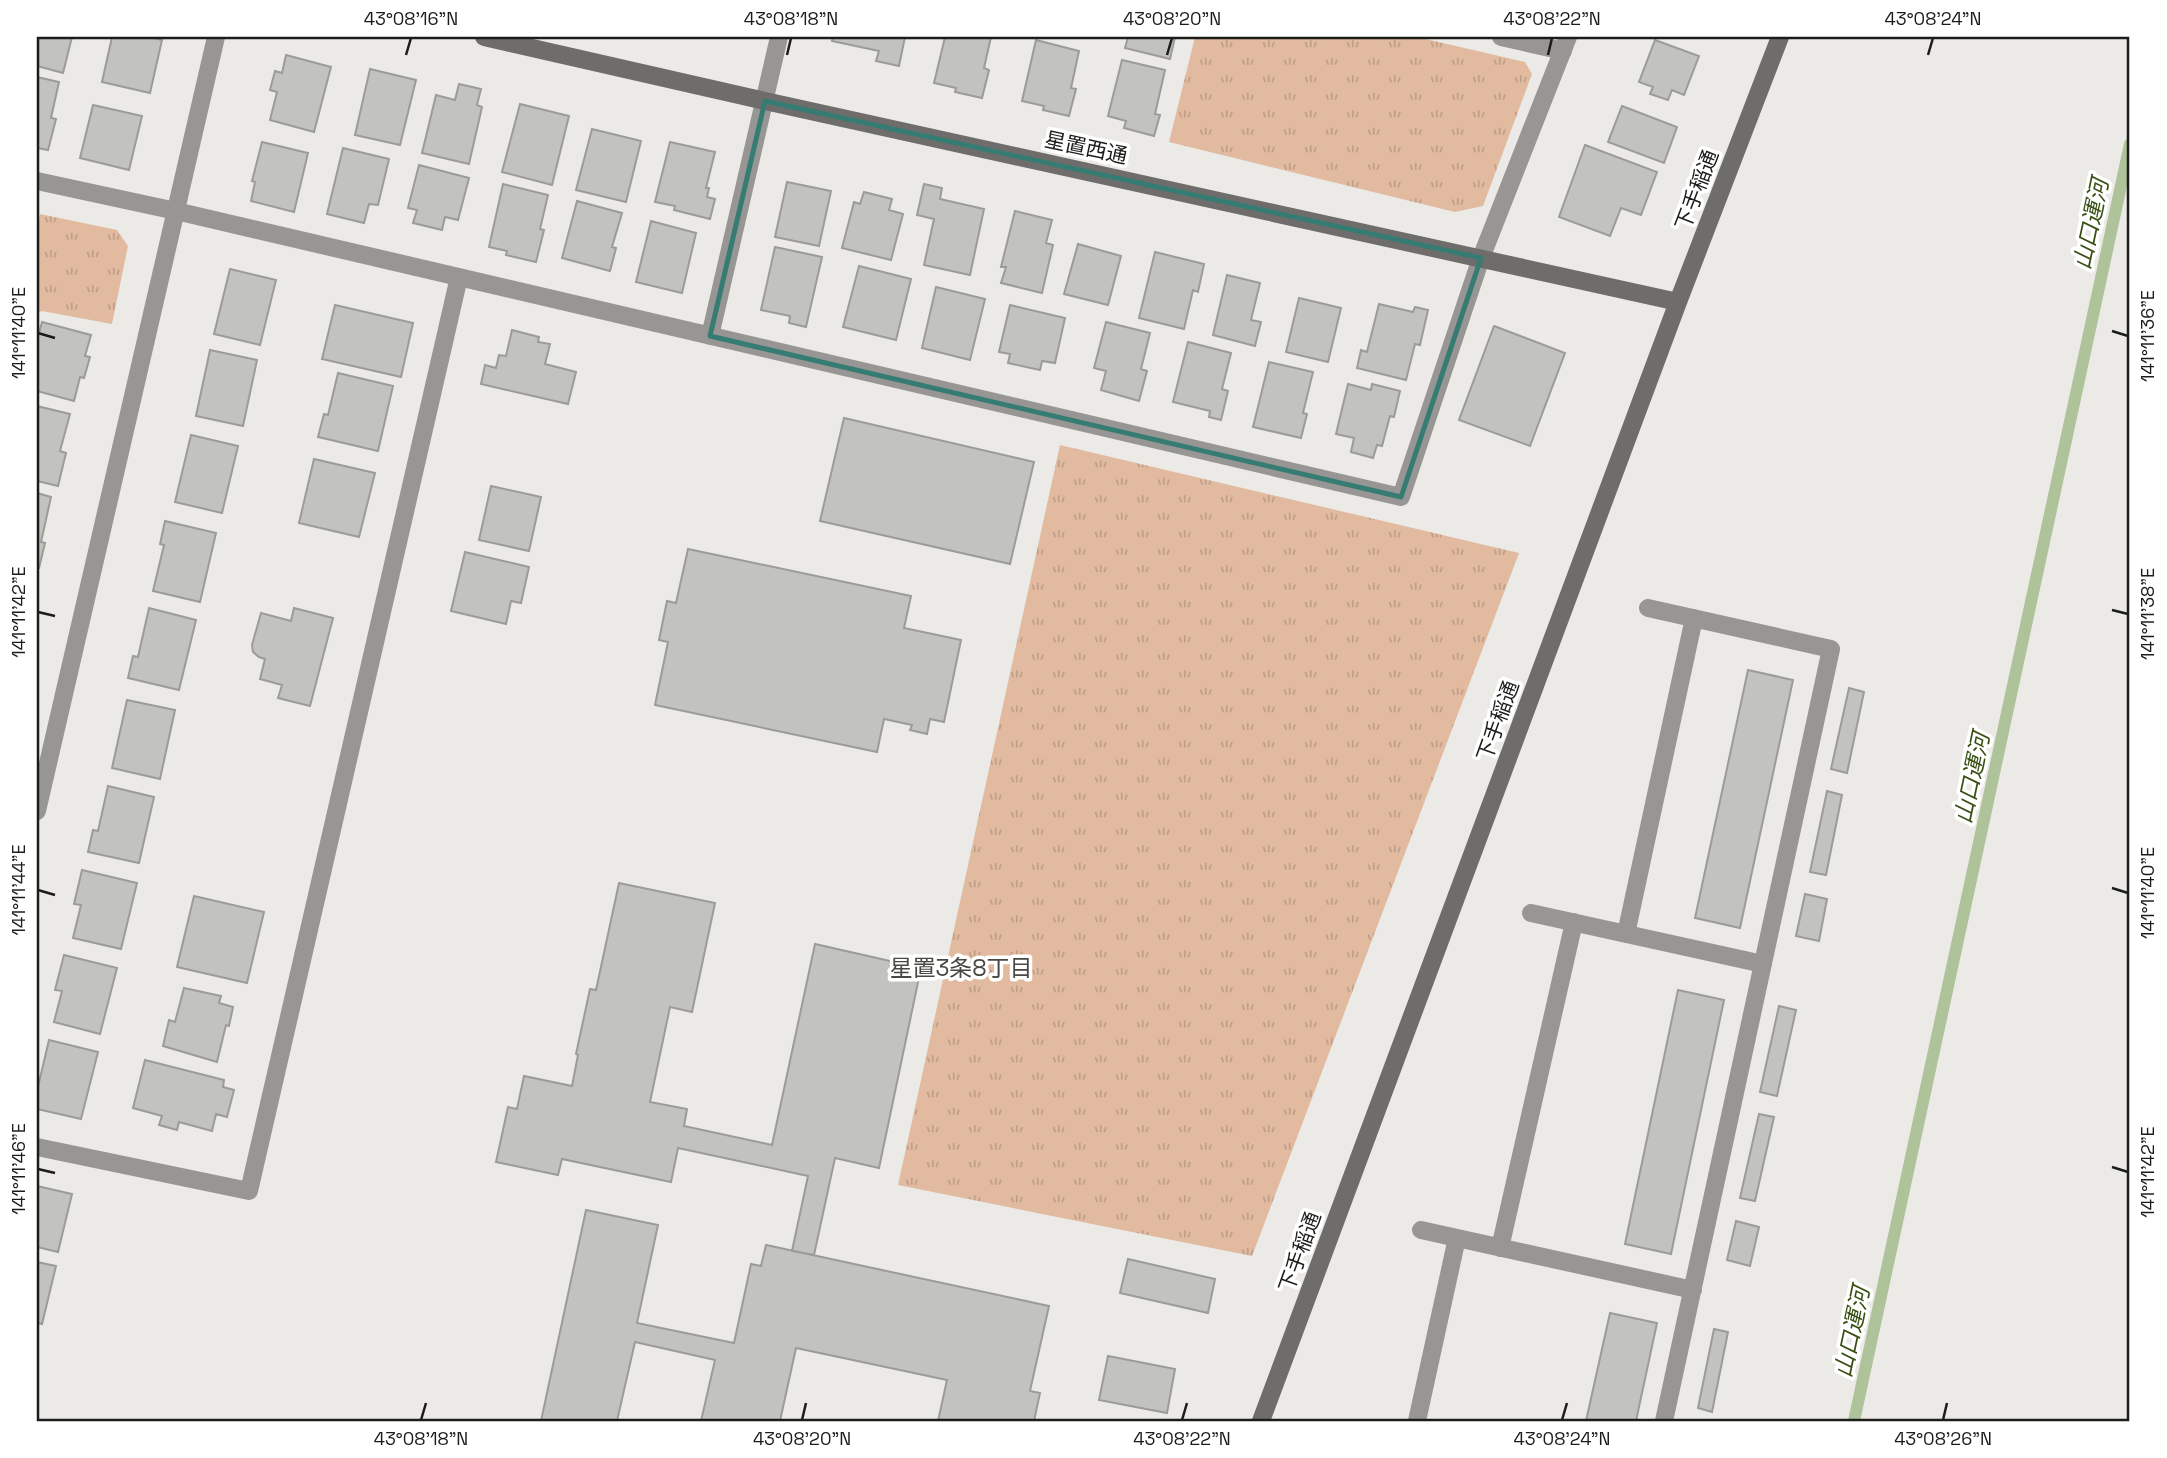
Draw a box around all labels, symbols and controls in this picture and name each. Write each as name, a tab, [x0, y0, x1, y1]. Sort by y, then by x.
text: 43°08'16"N	[364, 7, 458, 30]
text: 43°08'18"N	[744, 7, 838, 30]
text: 43°08'20"N	[1123, 7, 1221, 30]
text: 43°08'22"N	[1503, 7, 1601, 30]
text: 43°08'24"N	[1885, 7, 1981, 30]
street label: 星置西通	[1042, 126, 1130, 169]
street label: 下手稲通	[1669, 146, 1724, 234]
water label: 山口運河	[2067, 172, 2116, 272]
text: 141°11'40"E	[7, 287, 30, 379]
text: 141°11'36"E	[2136, 290, 2159, 382]
text: 141°11'42"E	[7, 566, 30, 658]
text: 141°11'38"E	[2136, 568, 2159, 660]
street label: 下手稲通	[1470, 677, 1525, 765]
water label: 山口運河	[1948, 726, 1997, 826]
text: 141°11'44"E	[7, 844, 30, 936]
text: 141°11'40"E	[2136, 847, 2159, 939]
district label: 星置3条8丁目	[889, 953, 1033, 983]
text: 141°11'46"E	[7, 1123, 30, 1215]
text: 141°11'42"E	[2136, 1126, 2159, 1218]
street label: 下手稲通	[1272, 1208, 1327, 1296]
water label: 山口運河	[1828, 1280, 1877, 1380]
text: 43°08'18"N	[374, 1427, 468, 1450]
text: 43°08'20"N	[753, 1427, 851, 1450]
text: 43°08'22"N	[1133, 1427, 1231, 1450]
text: 43°08'24"N	[1514, 1427, 1610, 1450]
text: 43°08'26"N	[1894, 1427, 1992, 1450]

